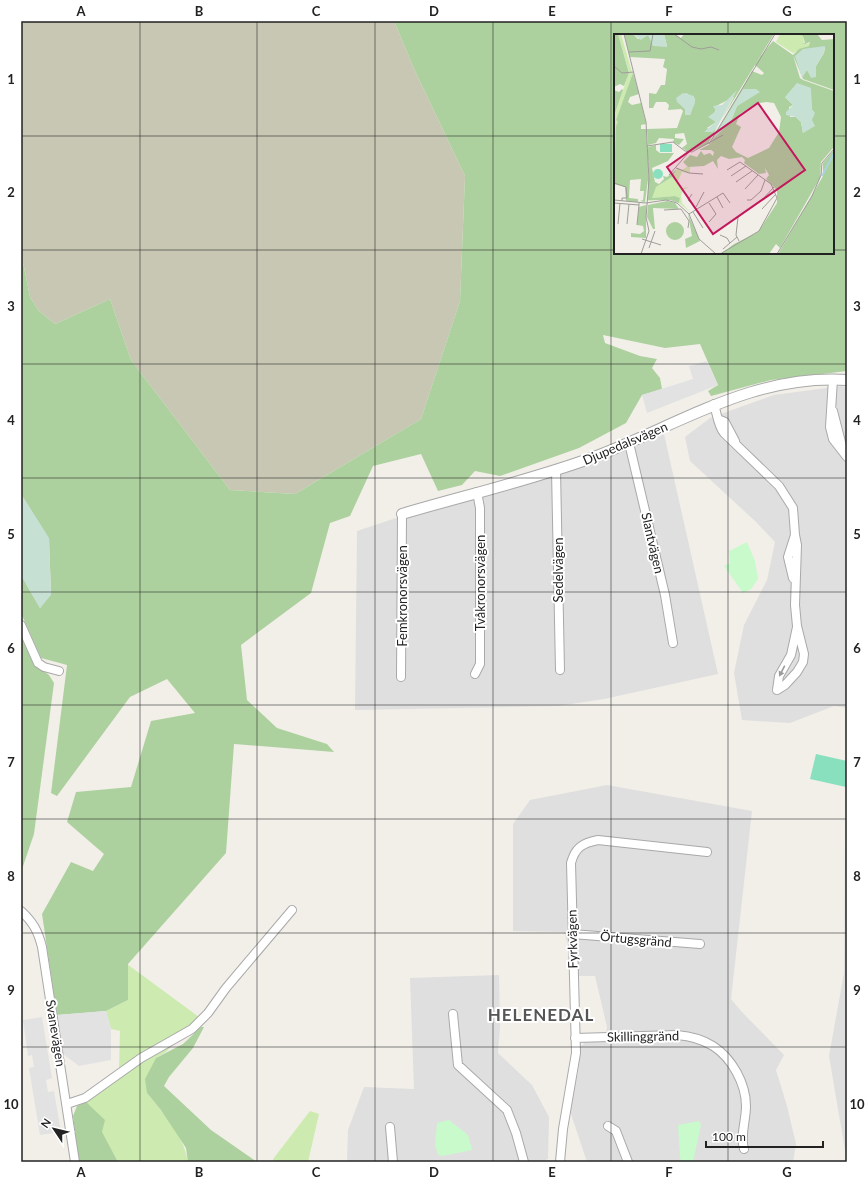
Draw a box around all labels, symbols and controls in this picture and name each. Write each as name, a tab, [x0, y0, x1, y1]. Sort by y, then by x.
text: A	[75, 3, 86, 19]
text: B	[195, 3, 204, 19]
text: C	[312, 3, 321, 19]
text: D	[429, 3, 439, 19]
text: E	[548, 3, 556, 19]
text: F	[665, 3, 673, 19]
text: G	[782, 3, 792, 19]
inset map	[614, 34, 834, 254]
text: 1	[7, 71, 15, 87]
text: 1	[853, 71, 861, 87]
text: 2	[7, 184, 15, 200]
text: 2	[853, 184, 861, 200]
text: 3	[7, 298, 15, 314]
text: 3	[853, 298, 861, 314]
text: 4	[7, 412, 15, 428]
text: 4	[853, 412, 861, 428]
street label: Djupedalsvägen	[580, 418, 670, 468]
street label: Slantvägen	[638, 511, 668, 575]
text: 5	[7, 526, 15, 542]
text: 5	[853, 526, 861, 542]
street label: Tvåkronorsvägen	[472, 535, 488, 631]
street label: Sedelvägen	[550, 538, 566, 602]
street label: Femkronorsvägen	[394, 545, 410, 647]
text: 6	[7, 640, 15, 656]
text: 6	[853, 640, 861, 656]
one-way arrow	[779, 665, 785, 677]
text: 7	[7, 754, 15, 770]
text: 7	[853, 754, 861, 770]
text: 8	[7, 868, 15, 884]
text: 8	[853, 868, 861, 884]
street label: Fyrkvägen	[563, 909, 581, 969]
street label: Örtugsgränd	[600, 928, 672, 950]
text: 9	[7, 982, 15, 998]
text: 9	[853, 982, 861, 998]
street label: Svanevägen	[43, 998, 69, 1068]
district label: HELENEDAL	[488, 1004, 594, 1025]
street label: Skillinggränd	[607, 1027, 679, 1045]
text: 10	[3, 1096, 19, 1112]
text: 10	[849, 1096, 865, 1112]
north arrow	[34, 1109, 74, 1149]
text: N	[38, 1116, 53, 1130]
scale bar	[706, 1123, 823, 1149]
text: 100 m	[712, 1129, 746, 1144]
text: A	[75, 1164, 86, 1180]
text: B	[195, 1164, 204, 1180]
text: C	[312, 1164, 321, 1180]
text: D	[429, 1164, 439, 1180]
text: E	[548, 1164, 556, 1180]
text: F	[665, 1164, 673, 1180]
text: G	[782, 1164, 792, 1180]

